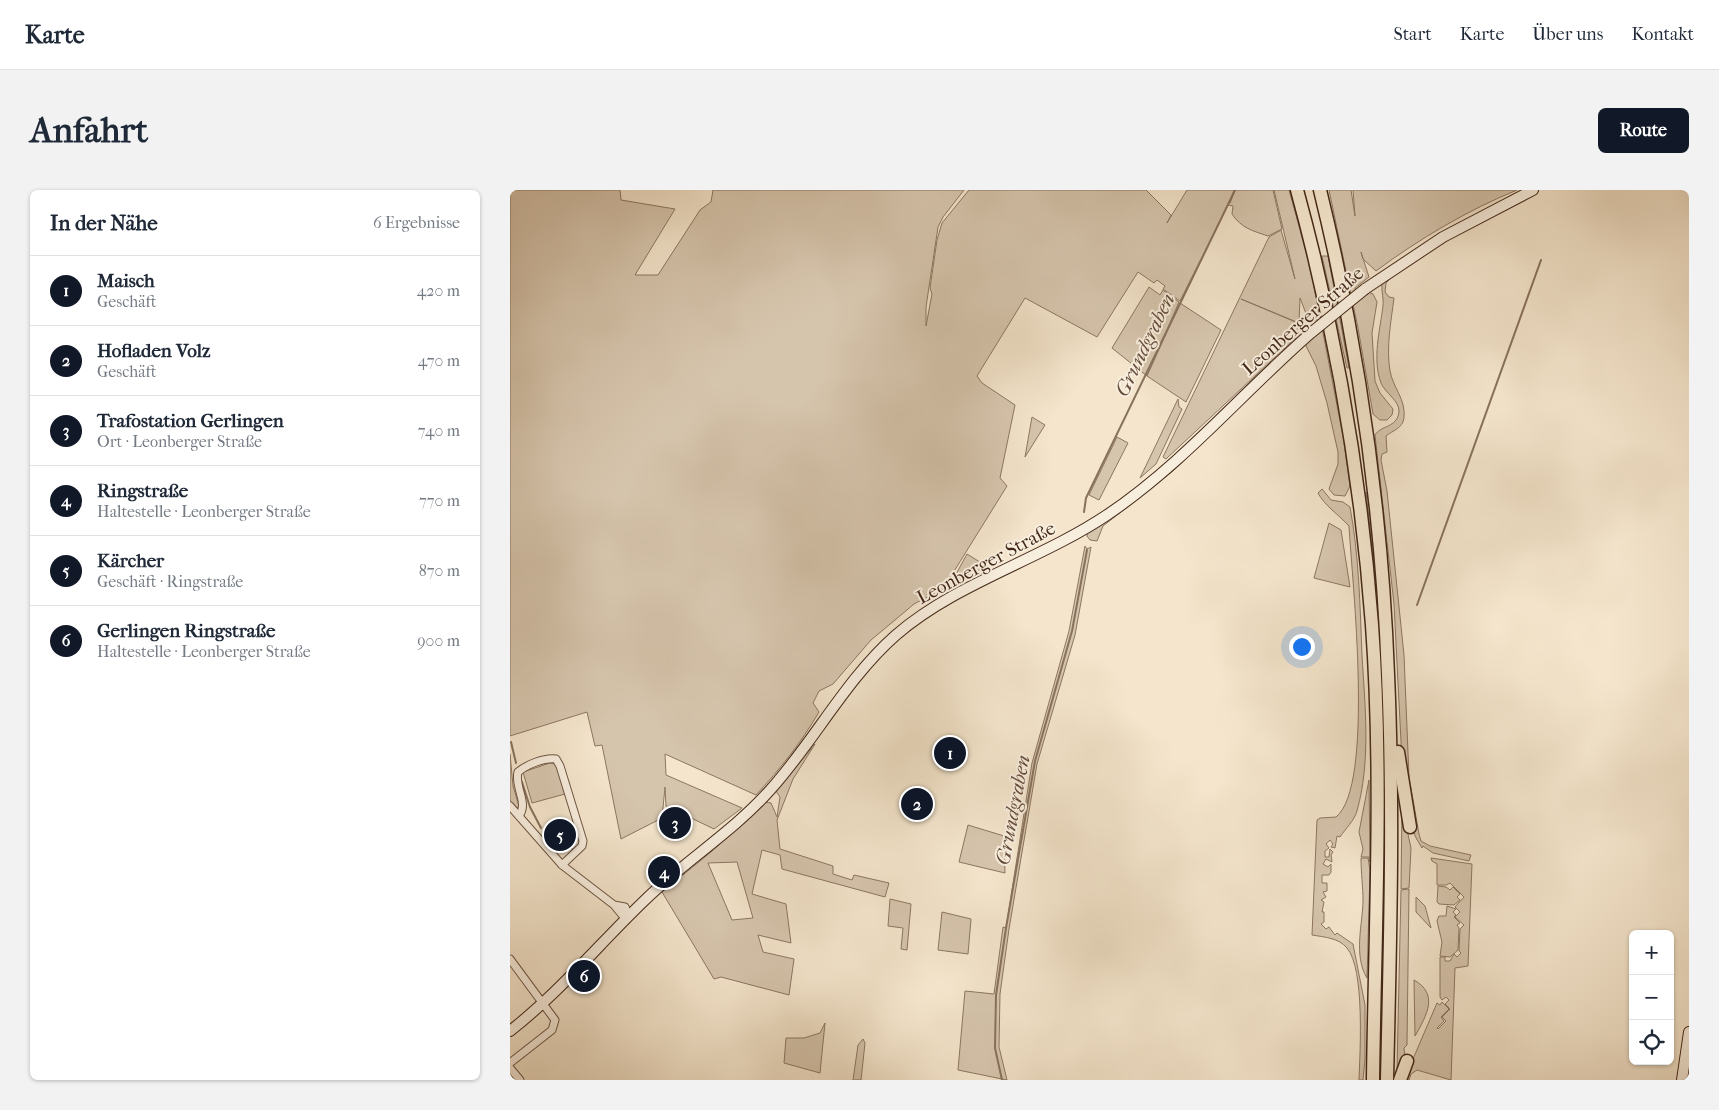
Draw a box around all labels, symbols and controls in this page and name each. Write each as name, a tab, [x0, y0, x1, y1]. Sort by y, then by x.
text: Karte	[25, 21, 85, 49]
text: Start	[1393, 24, 1432, 45]
text: Karte	[1460, 24, 1504, 45]
text: Über uns	[1532, 24, 1603, 45]
text: Kontakt	[1631, 24, 1694, 45]
button: Route	[1598, 108, 1689, 153]
text: Anfahrt	[30, 110, 148, 151]
text: In der Nähe	[50, 211, 158, 235]
text: 6 Ergebnisse	[373, 213, 460, 232]
street label: Leonberger Straße	[1238, 262, 1368, 380]
text: Maisch	[97, 270, 155, 292]
text: 1	[63, 281, 69, 300]
text: 420 m	[417, 281, 460, 300]
water label: Grundgraben	[1110, 290, 1180, 400]
text: Geschäft	[97, 292, 157, 311]
text: Hofladen Volz	[97, 340, 210, 362]
text: 2	[62, 351, 70, 370]
text: 470 m	[418, 351, 460, 370]
text: Geschäft	[97, 362, 157, 381]
text: Trafostation Gerlingen	[97, 410, 284, 432]
text: 3	[63, 421, 69, 440]
text: 740 m	[418, 421, 460, 440]
text: Ort · Leonberger Straße	[97, 432, 262, 451]
text: Ringstraße	[97, 480, 188, 502]
text: 4	[61, 491, 71, 510]
text: 770 m	[419, 491, 460, 510]
text: Haltestelle · Leonberger Straße	[97, 502, 311, 521]
street label: Leonberger Straße	[913, 517, 1059, 609]
text: Kärcher	[97, 550, 164, 572]
text: 5	[63, 561, 69, 580]
text: 870 m	[419, 561, 460, 580]
text: Geschäft · Ringstraße	[97, 572, 243, 591]
text: Gerlingen Ringstraße	[97, 620, 275, 642]
text: 6	[62, 631, 70, 650]
text: 900 m	[417, 631, 460, 650]
your location	[1289, 634, 1315, 660]
text: Haltestelle · Leonberger Straße	[97, 642, 311, 661]
pin: 1	[934, 734, 966, 772]
water label: Grundgraben	[991, 753, 1035, 867]
pin: 2	[901, 785, 933, 823]
pin: 3	[659, 804, 691, 842]
pin: 5	[544, 816, 576, 854]
pin: 4	[648, 853, 680, 891]
map controls	[1629, 930, 1674, 1065]
button: +	[1629, 930, 1674, 975]
pin: 6	[568, 957, 600, 995]
button: −	[1629, 975, 1674, 1020]
button: locate	[1629, 1020, 1674, 1065]

